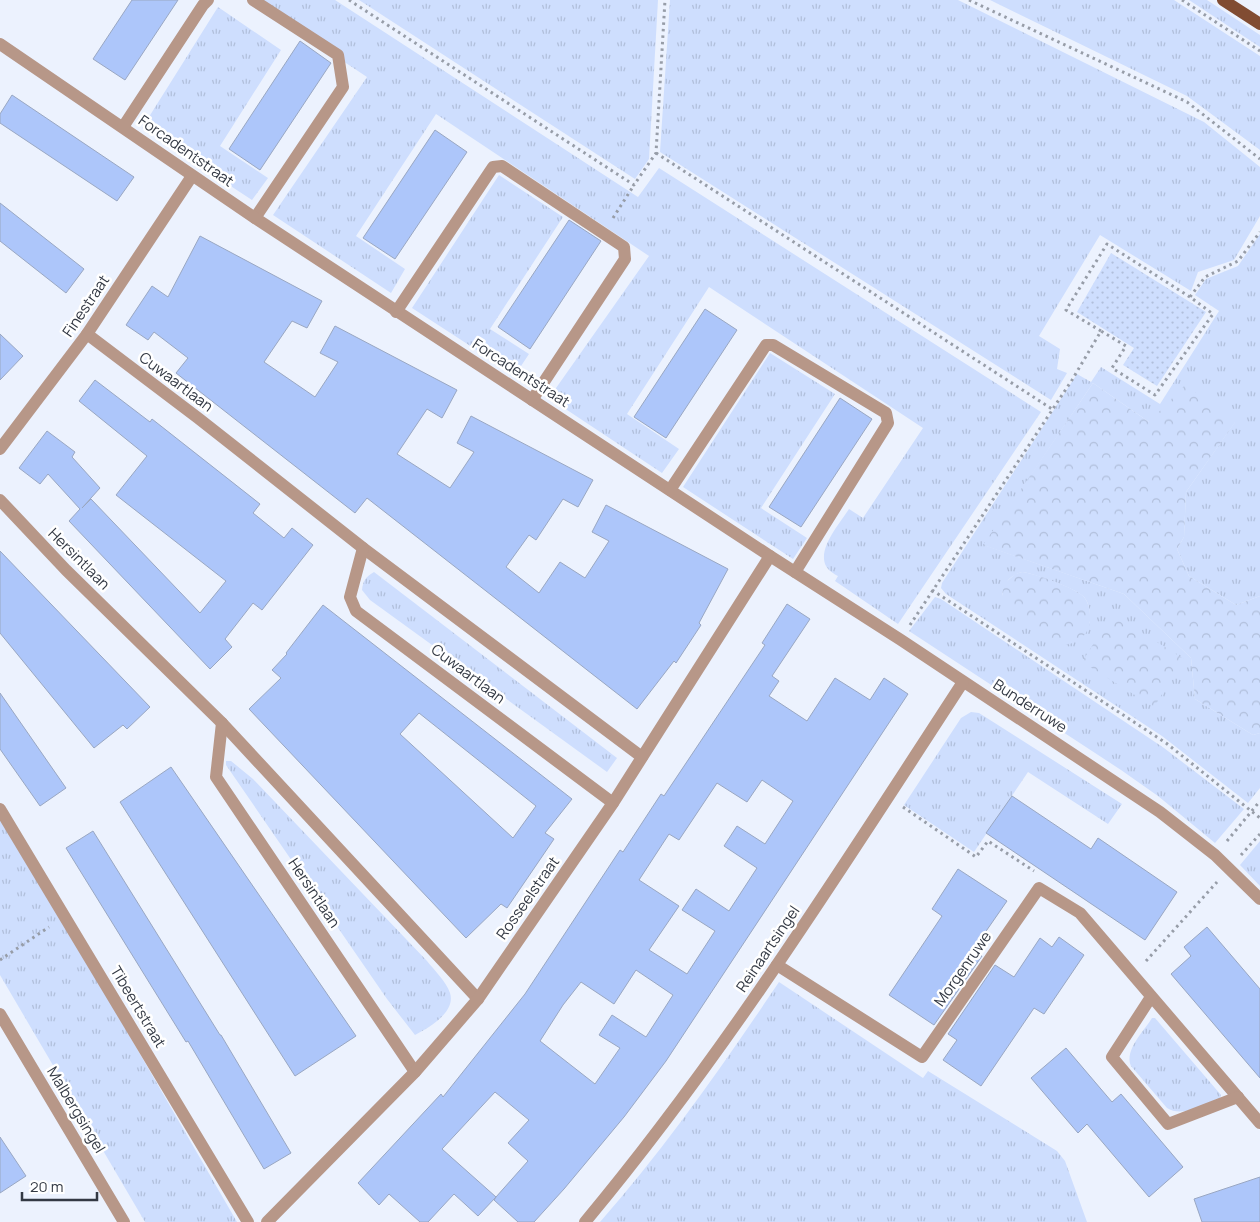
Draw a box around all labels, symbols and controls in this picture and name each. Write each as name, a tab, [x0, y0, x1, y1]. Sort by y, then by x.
street label: Forcadentstraat	[134, 110, 238, 191]
street label: Finestraat	[57, 271, 114, 341]
street label: Forcadentstraat	[469, 333, 574, 412]
street label: Cuwaartlaan	[135, 347, 218, 416]
street label: Hersintlaan	[44, 523, 115, 594]
street label: Cuwaartlaan	[427, 639, 510, 708]
street label: Bunderruwe	[989, 674, 1072, 737]
street label: Rosseelstraat	[491, 852, 564, 943]
street label: Hersintlaan	[283, 854, 345, 932]
street label: Reinaartsingel	[731, 901, 804, 996]
street label: Morgenruwe	[929, 927, 996, 1010]
street label: Tibeertstraat	[106, 962, 171, 1052]
street label: Malbergsingel	[42, 1063, 111, 1157]
scale bar	[22, 1170, 98, 1202]
text: 20 m	[30, 1176, 63, 1197]

